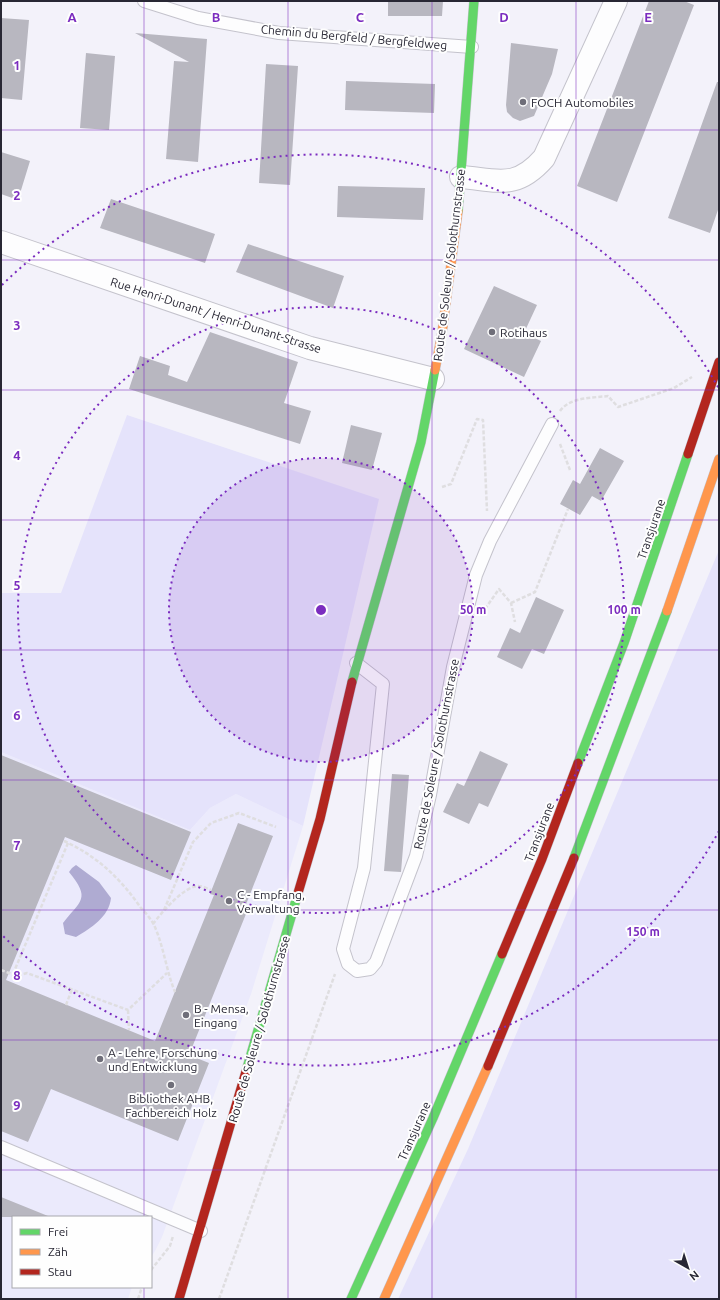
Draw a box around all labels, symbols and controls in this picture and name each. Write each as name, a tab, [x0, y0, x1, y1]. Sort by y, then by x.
text: A	[67, 10, 77, 24]
text: B	[212, 10, 221, 24]
text: C	[356, 10, 365, 24]
text: D	[499, 10, 509, 24]
text: E	[644, 10, 652, 24]
street label: Chemin du Bergfeld / Bergfeldweg	[260, 22, 448, 52]
text: 1	[13, 58, 21, 72]
place label: FOCH Automobiles	[531, 96, 634, 109]
marker: FOCH Automobiles	[518, 97, 528, 107]
street label: Route de Soleure / Solothurnstrasse	[431, 168, 467, 362]
text: 2	[13, 188, 21, 202]
street label: Rue Henri-Dunant / Henri-Dunant-Strasse	[109, 275, 323, 355]
text: 3	[13, 318, 21, 332]
place label: Rotihaus	[500, 326, 547, 339]
marker: Rotihaus	[487, 327, 497, 337]
text: 4	[13, 448, 21, 462]
street label: Transjurane	[635, 497, 667, 561]
text: 5	[13, 578, 21, 592]
centre of rings	[314, 603, 328, 617]
text: 50 m	[460, 603, 486, 616]
text: 100 m	[607, 603, 641, 616]
street label: Route de Soleure / Solothurnstrasse	[411, 658, 461, 850]
text: 6	[13, 708, 21, 722]
street label: Transjurane	[522, 800, 556, 864]
text: 7	[13, 838, 21, 852]
place label: C - Empfang, Verwaltung	[237, 888, 305, 915]
marker: C - Empfang, Verwaltung	[224, 896, 234, 906]
text: 150 m	[626, 925, 660, 938]
street label: Route de Soleure / Solothurnstrasse	[226, 934, 292, 1124]
text: 8	[13, 968, 21, 982]
place label: B - Mensa, Eingang	[194, 1002, 249, 1029]
marker: B - Mensa, Eingang	[181, 1010, 191, 1020]
place label: A - Lehre, Forschung und Entwicklung	[108, 1046, 217, 1073]
marker: A - Lehre, Forschung und Entwicklung	[95, 1054, 105, 1064]
marker: Bibliothek AHB, Fachbereich Holz	[166, 1080, 176, 1090]
place label: Bibliothek AHB, Fachbereich Holz	[125, 1092, 217, 1119]
text: 9	[13, 1098, 21, 1112]
street label: Transjurane	[395, 1100, 433, 1162]
legend	[12, 1216, 152, 1288]
text: Frei	[48, 1225, 68, 1238]
text: Zäh	[48, 1245, 68, 1258]
north arrow	[668, 1248, 708, 1288]
text: Stau	[48, 1265, 72, 1278]
text: N	[687, 1269, 701, 1283]

